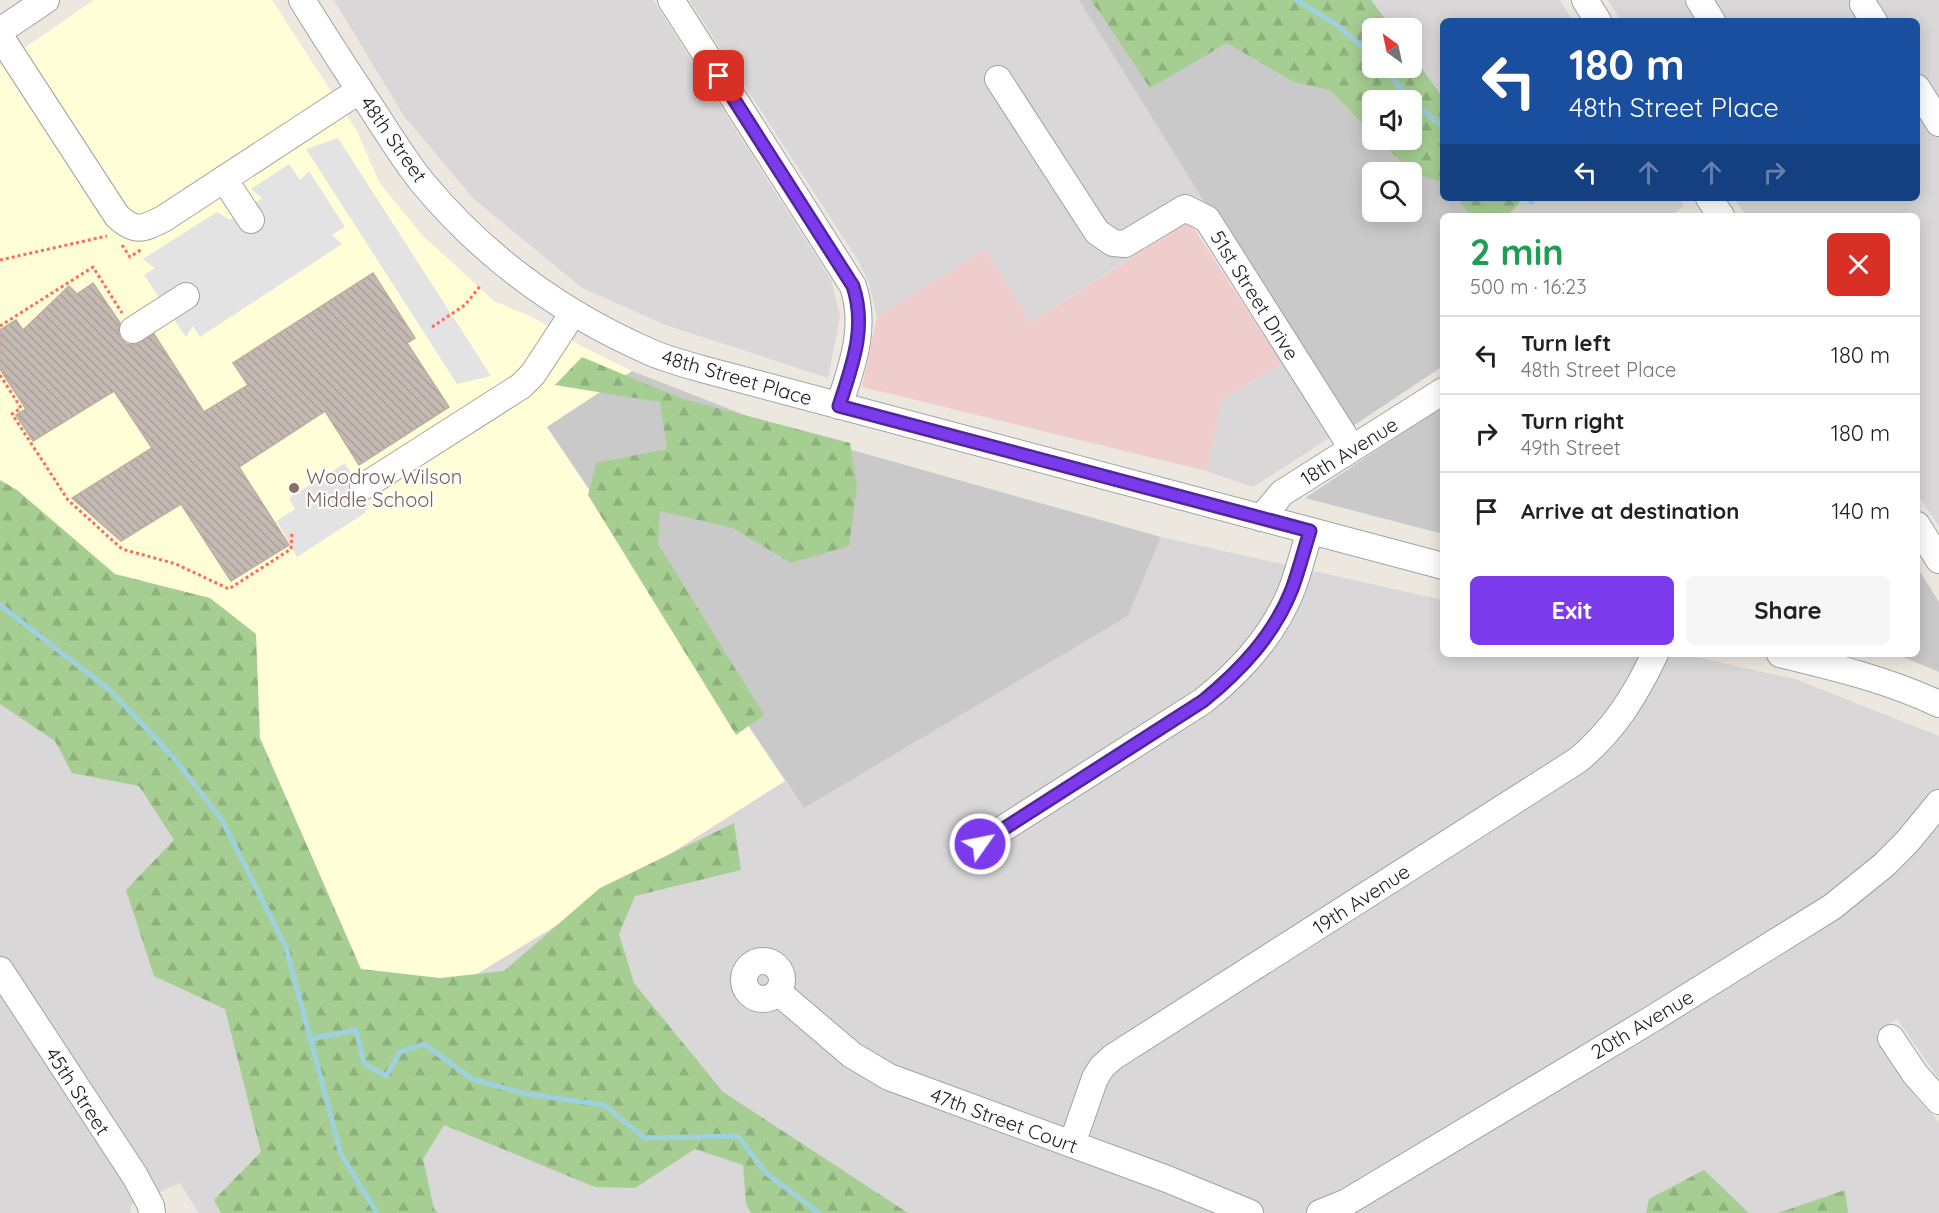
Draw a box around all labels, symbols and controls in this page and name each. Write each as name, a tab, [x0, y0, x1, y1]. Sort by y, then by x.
north arrow	[1362, 18, 1422, 78]
map controls	[1362, 18, 1422, 222]
text: 180 m	[1569, 38, 1685, 91]
icon: left	[1470, 42, 1548, 120]
pin	[693, 50, 744, 101]
icon: arrive	[702, 59, 735, 92]
button: sound	[1362, 90, 1422, 150]
text: 48th Street Place	[1569, 90, 1779, 124]
street label: 48th Street	[355, 91, 433, 187]
icon: left	[1569, 156, 1602, 189]
icon: ahead	[1632, 156, 1665, 189]
icon: ahead	[1695, 156, 1728, 189]
icon: right	[1758, 156, 1791, 189]
button: search	[1362, 162, 1422, 222]
street label: 51st Street Drive	[1205, 226, 1305, 364]
text: 2 min	[1470, 229, 1564, 274]
button: close	[1827, 233, 1890, 296]
text: 500 m · 16:23	[1470, 274, 1587, 299]
text: Turn left	[1521, 329, 1611, 357]
icon: left	[1470, 339, 1503, 372]
text: 180 m	[1831, 341, 1890, 369]
street label: 48th Street Place	[659, 344, 815, 410]
text: 48th Street Place	[1521, 357, 1676, 382]
text: Turn right	[1521, 407, 1625, 435]
street label: 18th Avenue	[1296, 411, 1402, 491]
icon: right	[1470, 417, 1503, 450]
text: 180 m	[1831, 419, 1890, 447]
text: 49th Street	[1521, 435, 1621, 460]
place label: Woodrow Wilson Middle School	[306, 464, 462, 512]
marker: Woodrow Wilson Middle School	[287, 481, 301, 495]
icon: arrive	[1470, 495, 1503, 528]
text: Arrive at destination	[1521, 497, 1739, 525]
text: 140 m	[1831, 497, 1890, 525]
button: Exit	[1470, 576, 1674, 645]
button: Share	[1686, 576, 1890, 645]
position arrow	[948, 812, 1012, 876]
street label: 19th Avenue	[1308, 858, 1414, 940]
street label: 20th Avenue	[1586, 984, 1698, 1064]
street label: 45th Street	[40, 1042, 116, 1140]
street label: 47th Street Court	[927, 1082, 1081, 1158]

